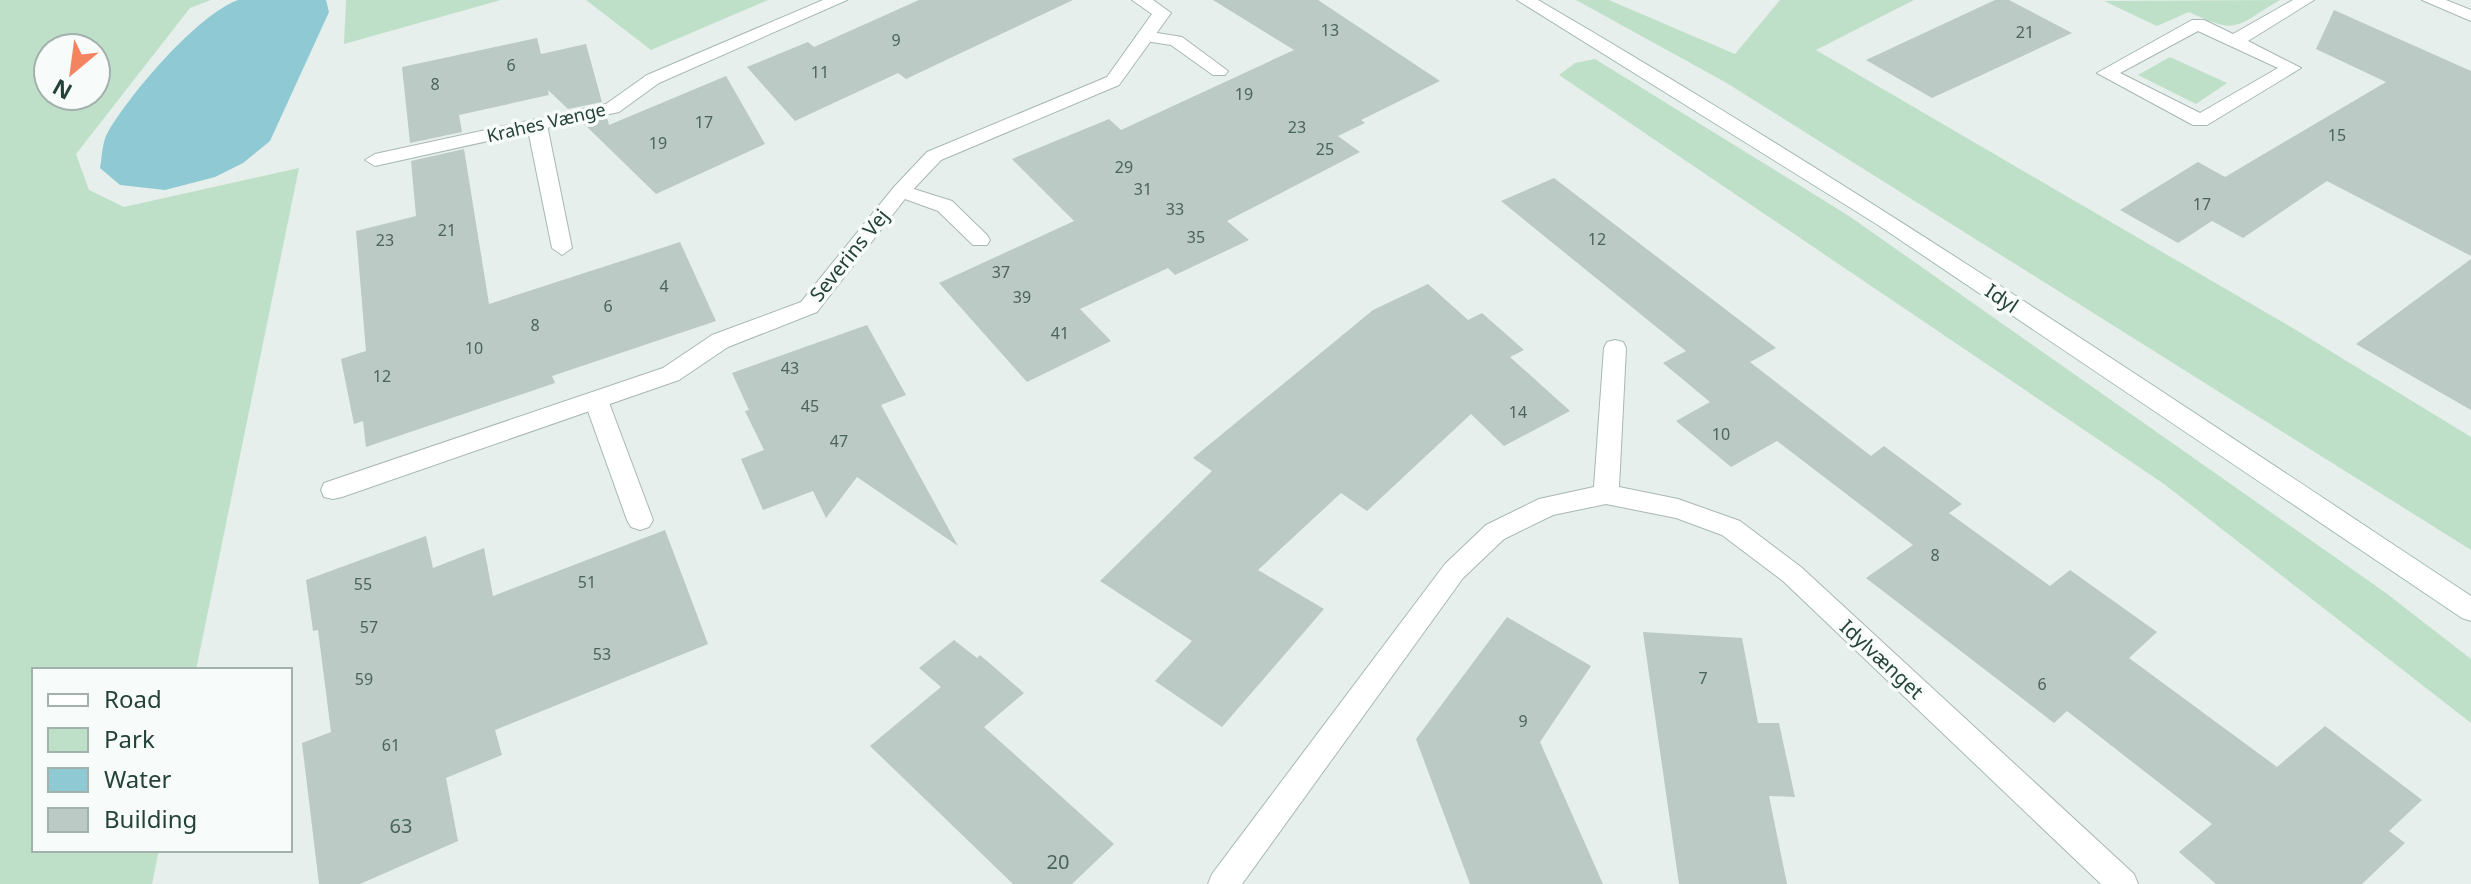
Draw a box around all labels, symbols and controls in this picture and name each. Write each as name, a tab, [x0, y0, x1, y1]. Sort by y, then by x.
house number: 13	[1321, 19, 1339, 41]
house number: 21	[2016, 21, 2034, 43]
house number: 9	[891, 29, 901, 51]
north arrow	[32, 32, 112, 112]
house number: 6	[506, 54, 516, 76]
house number: 11	[811, 61, 829, 83]
text: N	[47, 73, 77, 108]
house number: 8	[430, 73, 440, 95]
house number: 19	[1235, 83, 1253, 105]
street label: Krahes Vænge	[484, 97, 608, 147]
house number: 17	[695, 111, 713, 133]
house number: 23	[1288, 116, 1306, 138]
house number: 15	[2328, 124, 2346, 146]
house number: 19	[649, 132, 667, 154]
house number: 25	[1316, 138, 1334, 160]
house number: 29	[1115, 156, 1133, 178]
house number: 31	[1134, 178, 1152, 200]
house number: 17	[2193, 193, 2211, 215]
house number: 33	[1166, 198, 1184, 220]
street label: Severins Vej	[803, 203, 895, 307]
house number: 21	[438, 219, 456, 241]
house number: 35	[1187, 226, 1205, 248]
house number: 12	[1588, 228, 1606, 250]
house number: 23	[376, 229, 394, 251]
house number: 37	[992, 261, 1010, 283]
house number: 4	[659, 275, 669, 297]
street label: Idyl	[1980, 277, 2024, 319]
house number: 39	[1013, 286, 1031, 308]
house number: 6	[603, 295, 613, 317]
house number: 8	[530, 314, 540, 336]
house number: 41	[1051, 322, 1069, 344]
house number: 10	[465, 337, 483, 359]
house number: 43	[781, 357, 799, 379]
house number: 12	[373, 365, 391, 387]
house number: 45	[801, 395, 819, 417]
house number: 14	[1509, 401, 1527, 423]
house number: 10	[1712, 423, 1730, 445]
house number: 47	[830, 430, 848, 452]
house number: 8	[1930, 544, 1940, 566]
house number: 51	[578, 571, 596, 593]
house number: 55	[354, 573, 372, 595]
street label: Idylvænget	[1834, 613, 1930, 705]
house number: 57	[360, 616, 378, 638]
house number: 53	[593, 643, 611, 665]
house number: 7	[1698, 667, 1708, 689]
legend	[32, 668, 292, 852]
house number: 59	[355, 668, 373, 690]
house number: 6	[2037, 673, 2047, 695]
text: Road	[104, 682, 162, 715]
house number: 9	[1518, 710, 1528, 732]
text: Park	[104, 722, 155, 755]
house number: 61	[382, 734, 400, 756]
text: Water	[104, 762, 172, 795]
text: Building	[104, 802, 197, 835]
house number: 63	[390, 812, 412, 839]
house number: 20	[1047, 848, 1069, 875]

